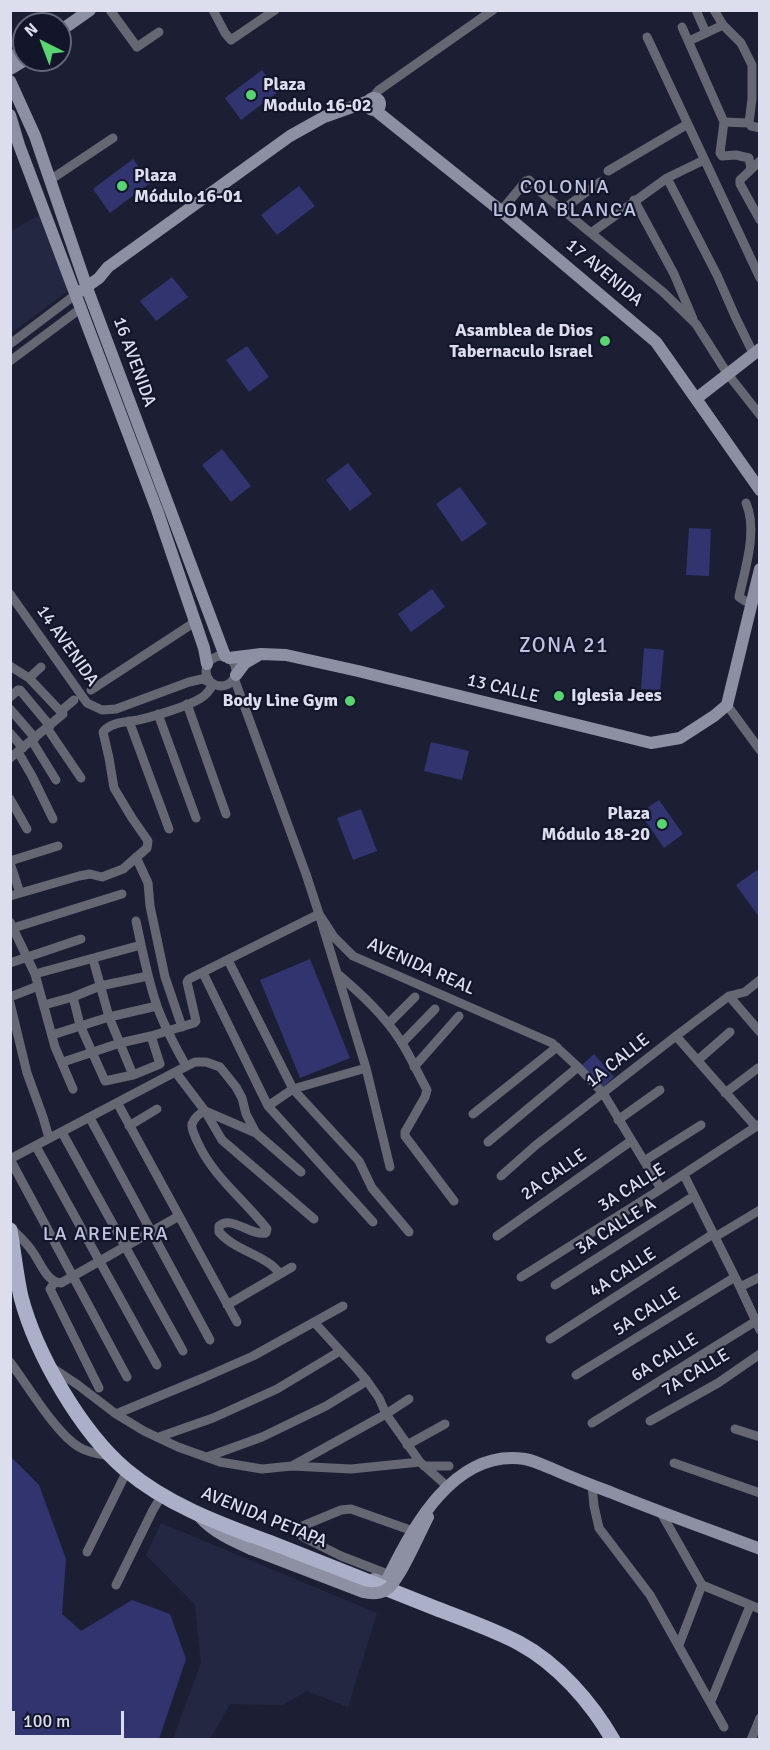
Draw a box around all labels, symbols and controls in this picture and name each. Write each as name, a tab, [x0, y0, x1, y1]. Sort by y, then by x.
north arrow	[12, 12, 72, 72]
text: N	[20, 19, 42, 41]
place label: Plaza Modulo 16-02	[263, 74, 371, 116]
marker: Plaza Modulo 16-02	[244, 88, 258, 102]
place label: Plaza Módulo 16-01	[134, 165, 242, 207]
district label: COLONIA LOMA BLANCA	[493, 176, 637, 223]
marker: Plaza Módulo 16-01	[115, 179, 129, 193]
street label: 17 AVENIDA	[561, 235, 647, 311]
street label: 16 AVENIDA	[108, 314, 160, 410]
place label: Asamblea de Dios Tabernaculo Israel	[450, 320, 593, 362]
marker: Asamblea de Dios Tabernaculo Israel	[598, 334, 612, 348]
street label: 14 AVENIDA	[31, 601, 103, 691]
district label: ZONA 21	[519, 633, 609, 659]
street label: 13 CALLE	[465, 670, 541, 708]
place label: Iglesia Jees	[571, 685, 662, 707]
marker: Iglesia Jees	[552, 689, 566, 703]
place label: Body Line Gym	[223, 690, 338, 712]
marker: Body Line Gym	[343, 694, 357, 708]
place label: Plaza Módulo 18-20	[542, 803, 650, 846]
marker: Plaza Módulo 18-20	[655, 817, 669, 831]
street label: AVENIDA REAL	[364, 934, 478, 1000]
street label: 1A CALLE	[582, 1029, 654, 1093]
street label: 2A CALLE	[517, 1145, 591, 1205]
street label: 3A CALLE	[594, 1159, 670, 1217]
street label: 3A CALLE A	[572, 1194, 660, 1260]
district label: LA ARENERA	[43, 1223, 169, 1247]
street label: 4A CALLE	[586, 1243, 660, 1303]
street label: 5A CALLE	[609, 1283, 685, 1341]
street label: 6A CALLE	[627, 1329, 703, 1387]
street label: 7A CALLE	[658, 1344, 734, 1402]
street label: AVENIDA PETAPA	[198, 1483, 330, 1553]
scale bar	[15, 1699, 128, 1737]
text: 100 m	[23, 1710, 70, 1732]

